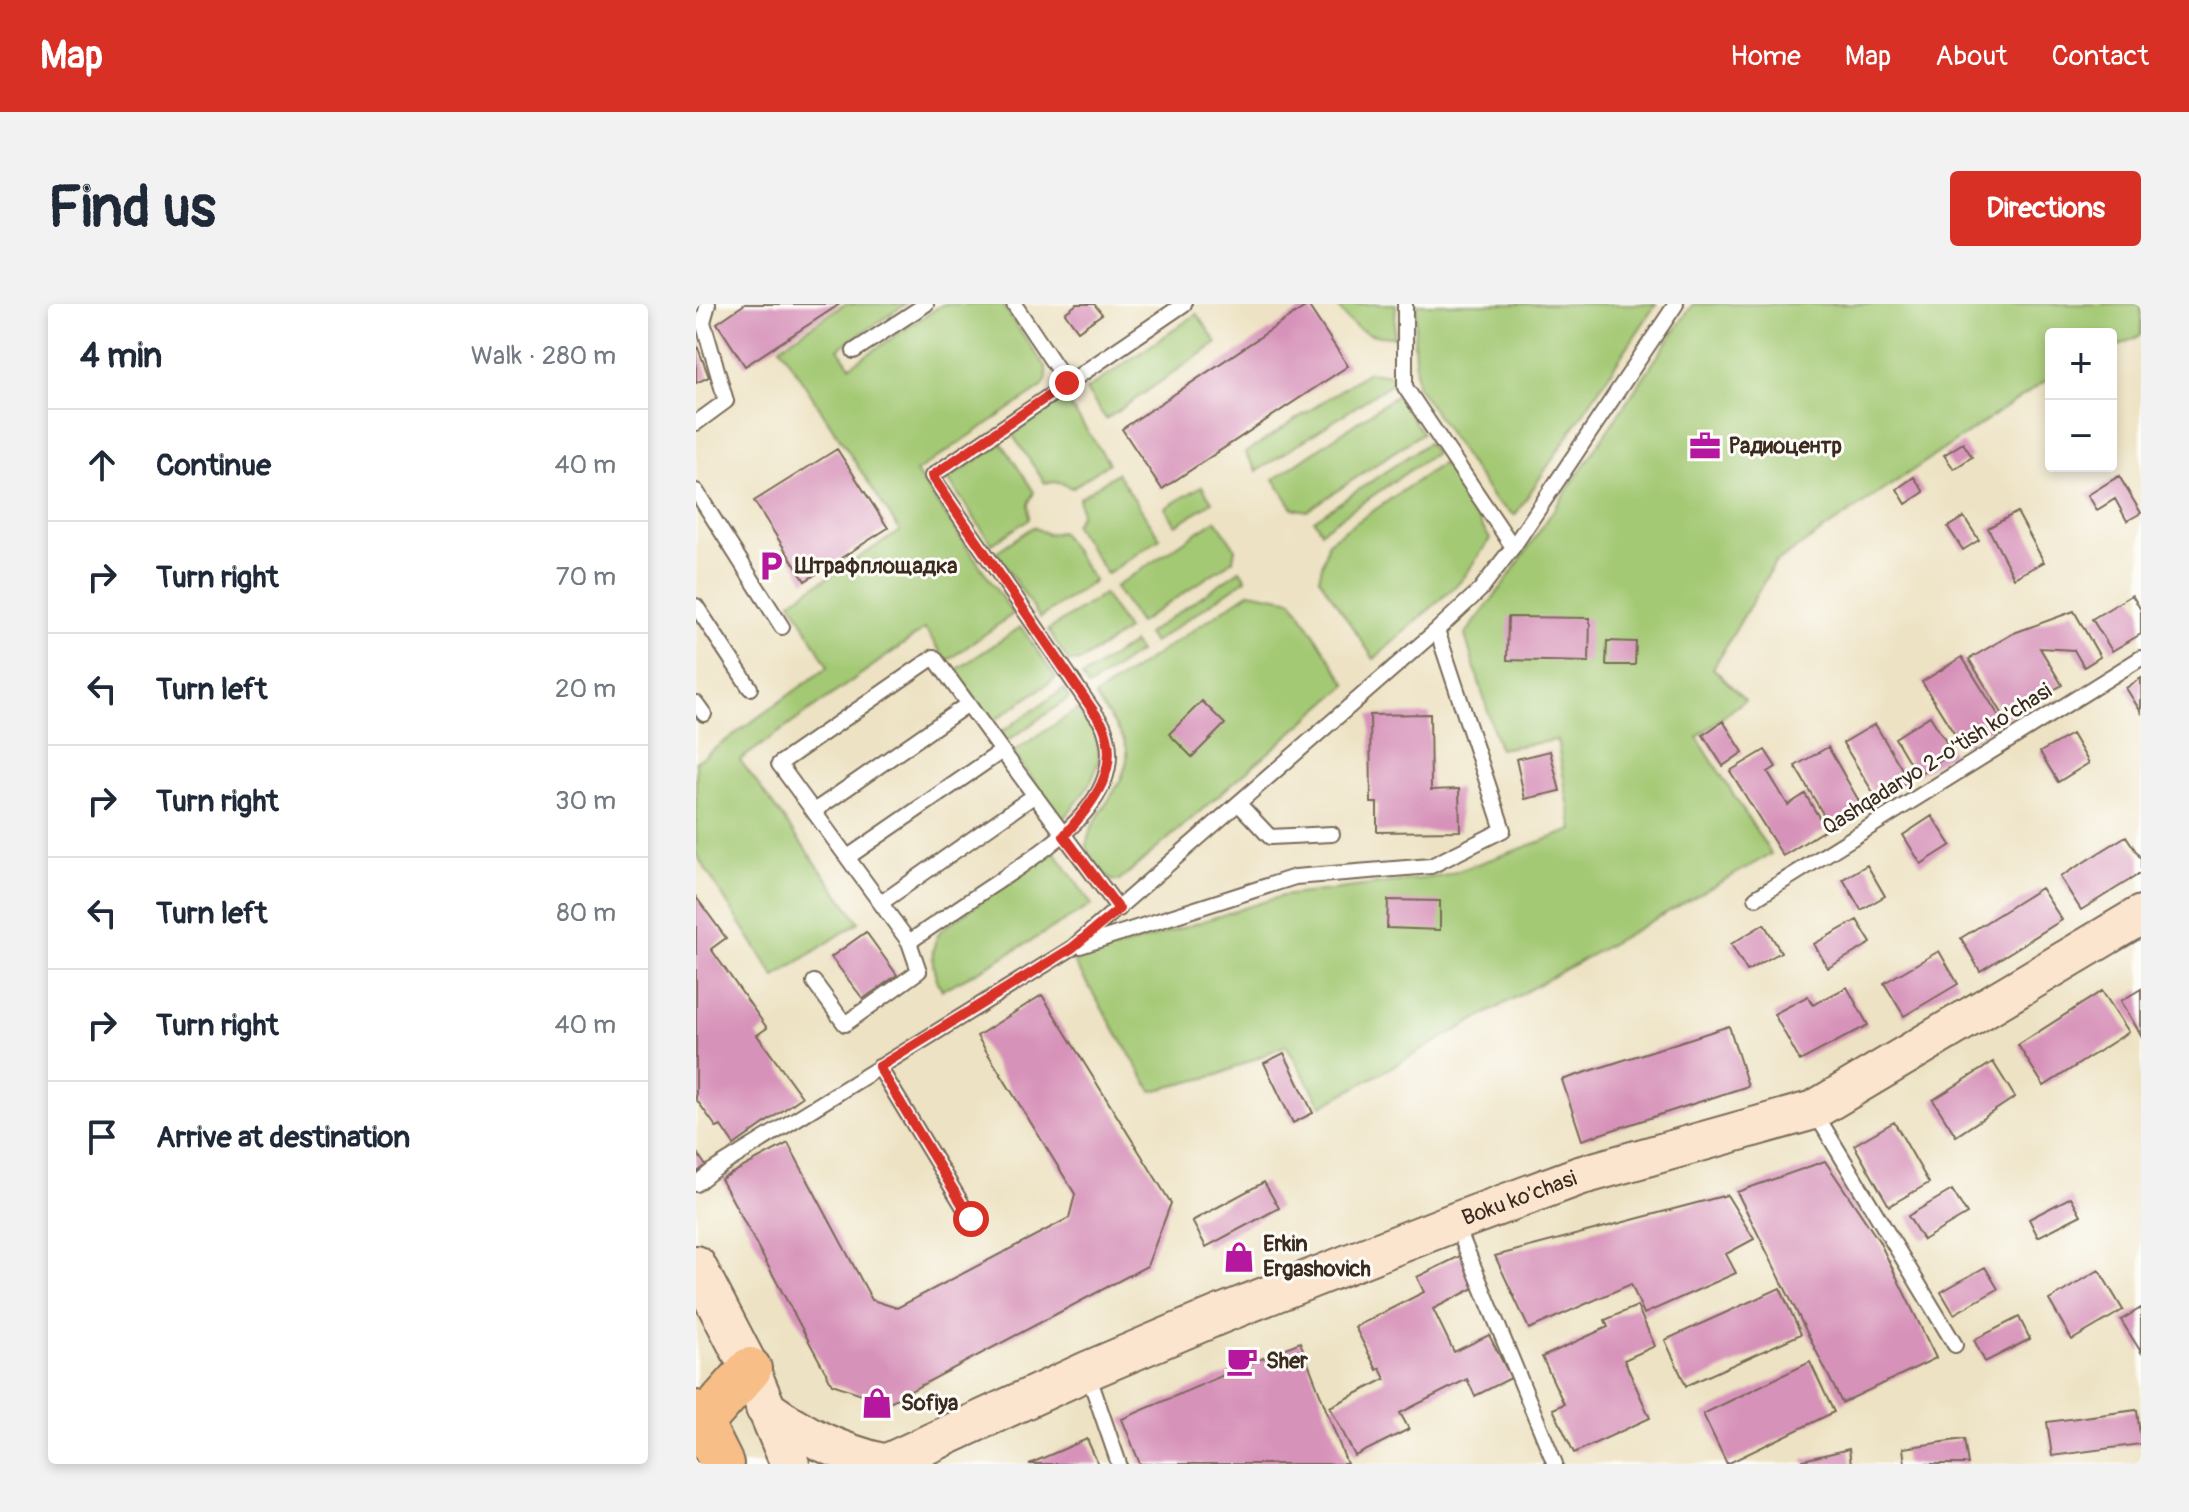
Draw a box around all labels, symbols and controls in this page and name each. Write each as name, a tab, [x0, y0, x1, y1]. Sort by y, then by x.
text: Map	[40, 32, 103, 80]
text: Home	[1730, 39, 1801, 74]
text: Map	[1845, 39, 1891, 74]
text: About	[1935, 39, 2008, 74]
text: Contact	[2052, 39, 2149, 74]
button: Directions	[1950, 171, 2141, 246]
text: Find us	[48, 174, 216, 243]
map controls	[2045, 328, 2117, 472]
button: +	[2045, 328, 2117, 400]
text: 4 min	[80, 335, 162, 378]
text: Walk · 280 m	[471, 340, 616, 372]
route end	[1049, 365, 1085, 401]
button: −	[2045, 400, 2117, 472]
office icon: Радиоцентр	[1688, 429, 1722, 463]
place label: Радиоцентр	[1729, 432, 1842, 460]
icon: ahead	[80, 443, 124, 487]
text: Continue	[156, 447, 271, 484]
text: 40 m	[554, 449, 616, 481]
parking icon: Штрафплощадка	[754, 549, 788, 583]
place label: Штрафплощадка	[794, 552, 958, 580]
icon: right	[80, 555, 124, 599]
text: Turn right	[156, 559, 279, 596]
text: 70 m	[556, 561, 616, 593]
icon: left	[80, 667, 124, 711]
text: Turn left	[156, 671, 267, 708]
text: 20 m	[555, 673, 616, 705]
street label: Qashqadaryo 2-o'tish ko'chasi	[1817, 677, 2057, 841]
icon: right	[80, 779, 124, 823]
text: Turn right	[156, 783, 279, 820]
text: 30 m	[555, 785, 616, 817]
icon: left	[80, 891, 124, 935]
text: Turn left	[156, 895, 267, 932]
text: 80 m	[556, 897, 616, 929]
icon: right	[80, 1003, 124, 1047]
text: Turn right	[156, 1007, 279, 1044]
text: 40 m	[554, 1009, 616, 1041]
icon: arrive	[80, 1115, 124, 1159]
text: Arrive at destination	[156, 1119, 410, 1156]
street label: Boku ko'chasi	[1458, 1164, 1581, 1232]
route start	[953, 1201, 989, 1237]
place label: Erkin Ergashovich	[1263, 1230, 1371, 1283]
shop icon: Erkin Ergashovich	[1222, 1240, 1256, 1274]
cafe icon: Sher	[1225, 1344, 1259, 1378]
place label: Sher	[1266, 1347, 1309, 1375]
shop icon: Sofiya	[860, 1386, 894, 1420]
place label: Sofiya	[901, 1389, 958, 1417]

